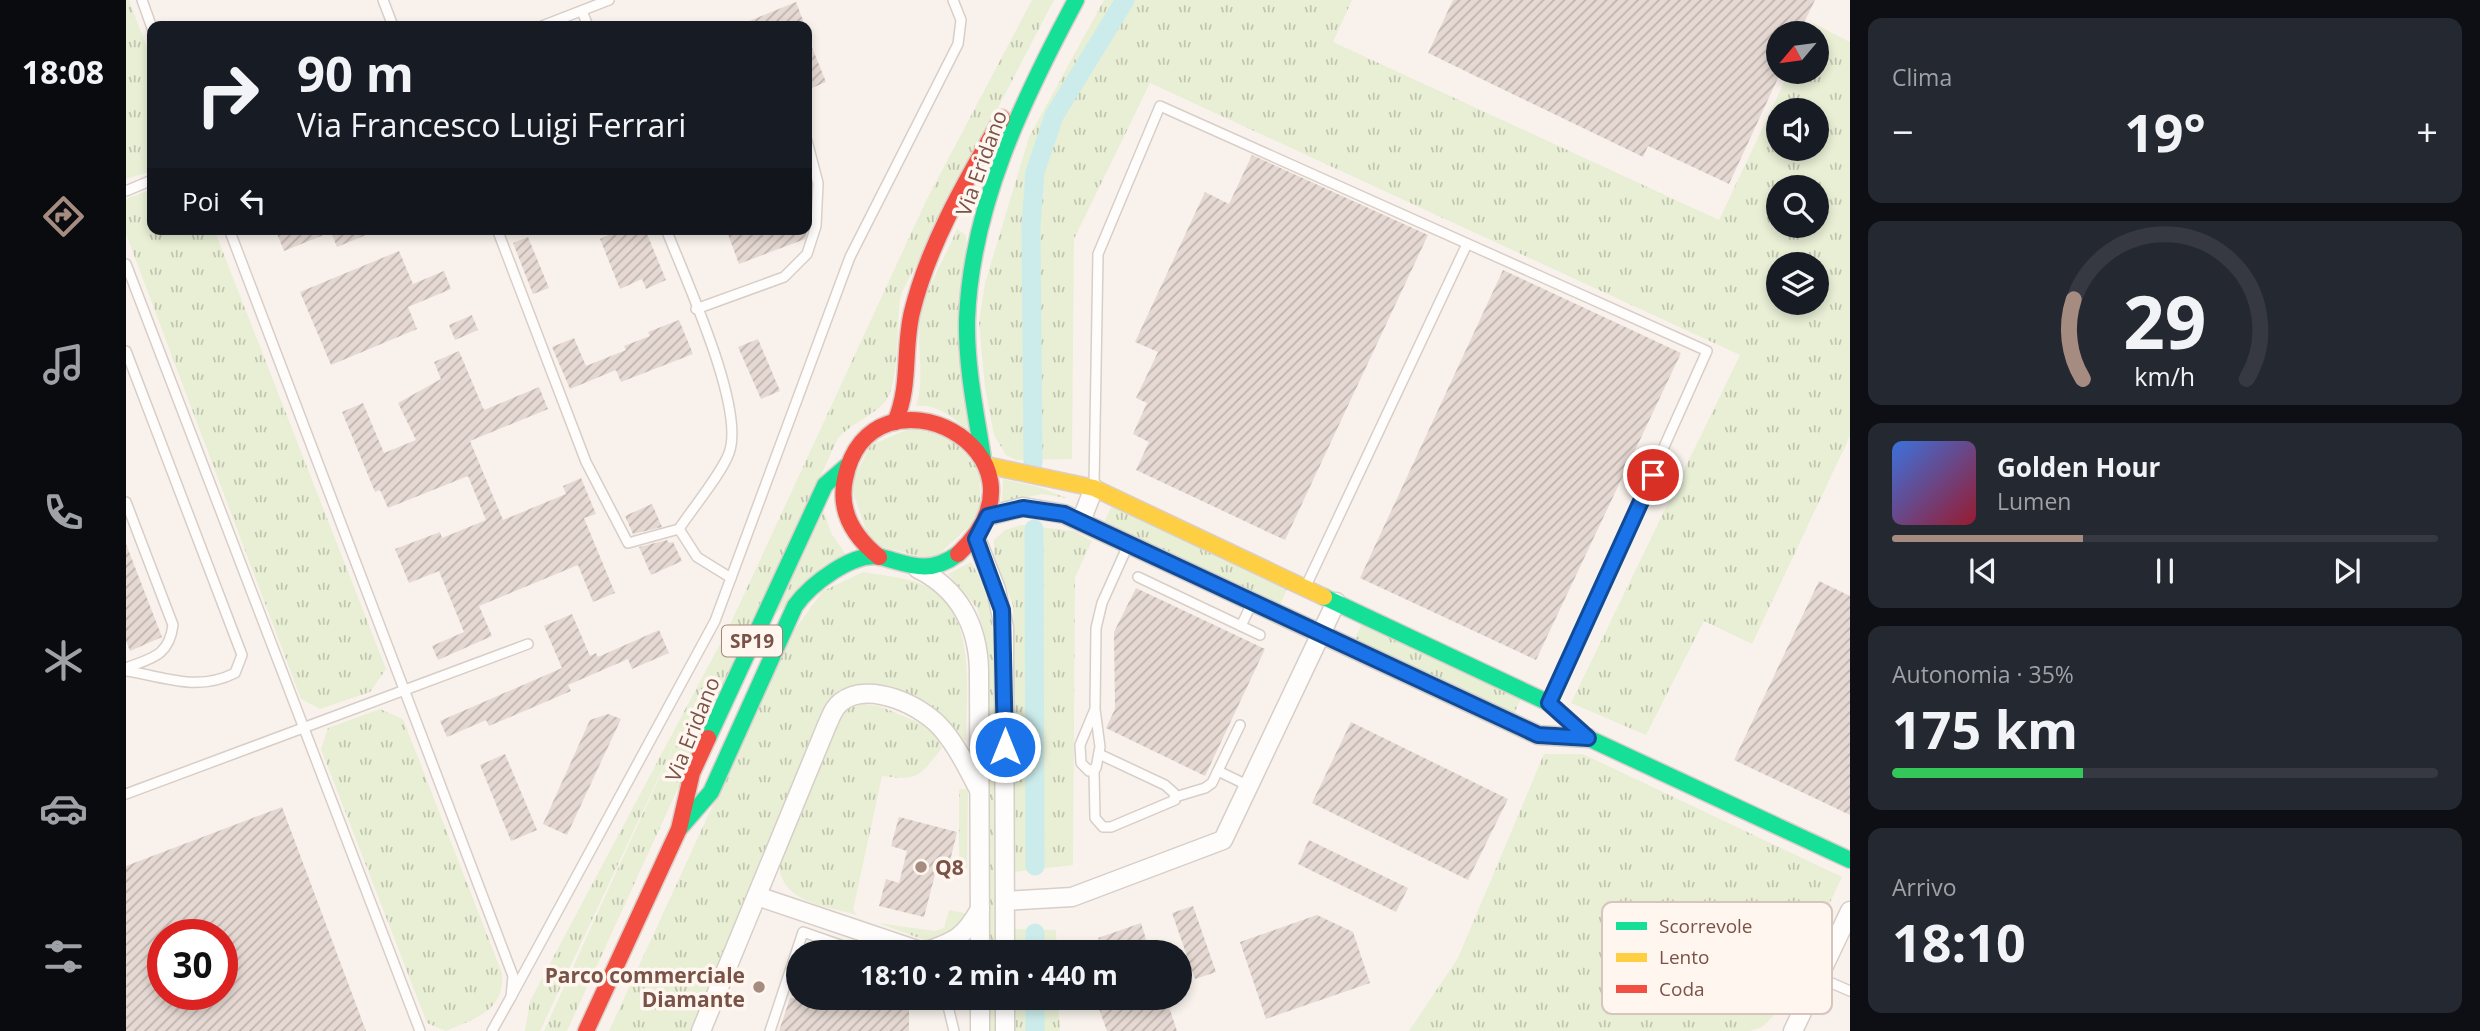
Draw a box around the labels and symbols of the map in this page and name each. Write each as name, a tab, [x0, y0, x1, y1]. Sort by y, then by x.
north arrow	[1766, 21, 1829, 84]
street label: Via Eridano	[949, 106, 1013, 220]
pin	[1623, 445, 1683, 505]
road number: SP19	[722, 626, 782, 656]
street label: Via Eridano	[658, 673, 726, 785]
position arrow	[968, 710, 1042, 784]
place label: Q8	[935, 853, 964, 881]
marker: Q8	[913, 859, 929, 875]
legend	[1602, 902, 1832, 1014]
text: Scorrevole	[1659, 913, 1753, 939]
speed limit sign: 30	[147, 919, 238, 1010]
text: Lento	[1659, 944, 1709, 970]
place label: Parco commerciale Diamante	[545, 961, 745, 1013]
text: Coda	[1659, 976, 1705, 1002]
marker: Parco commerciale Diamante	[751, 979, 767, 995]

